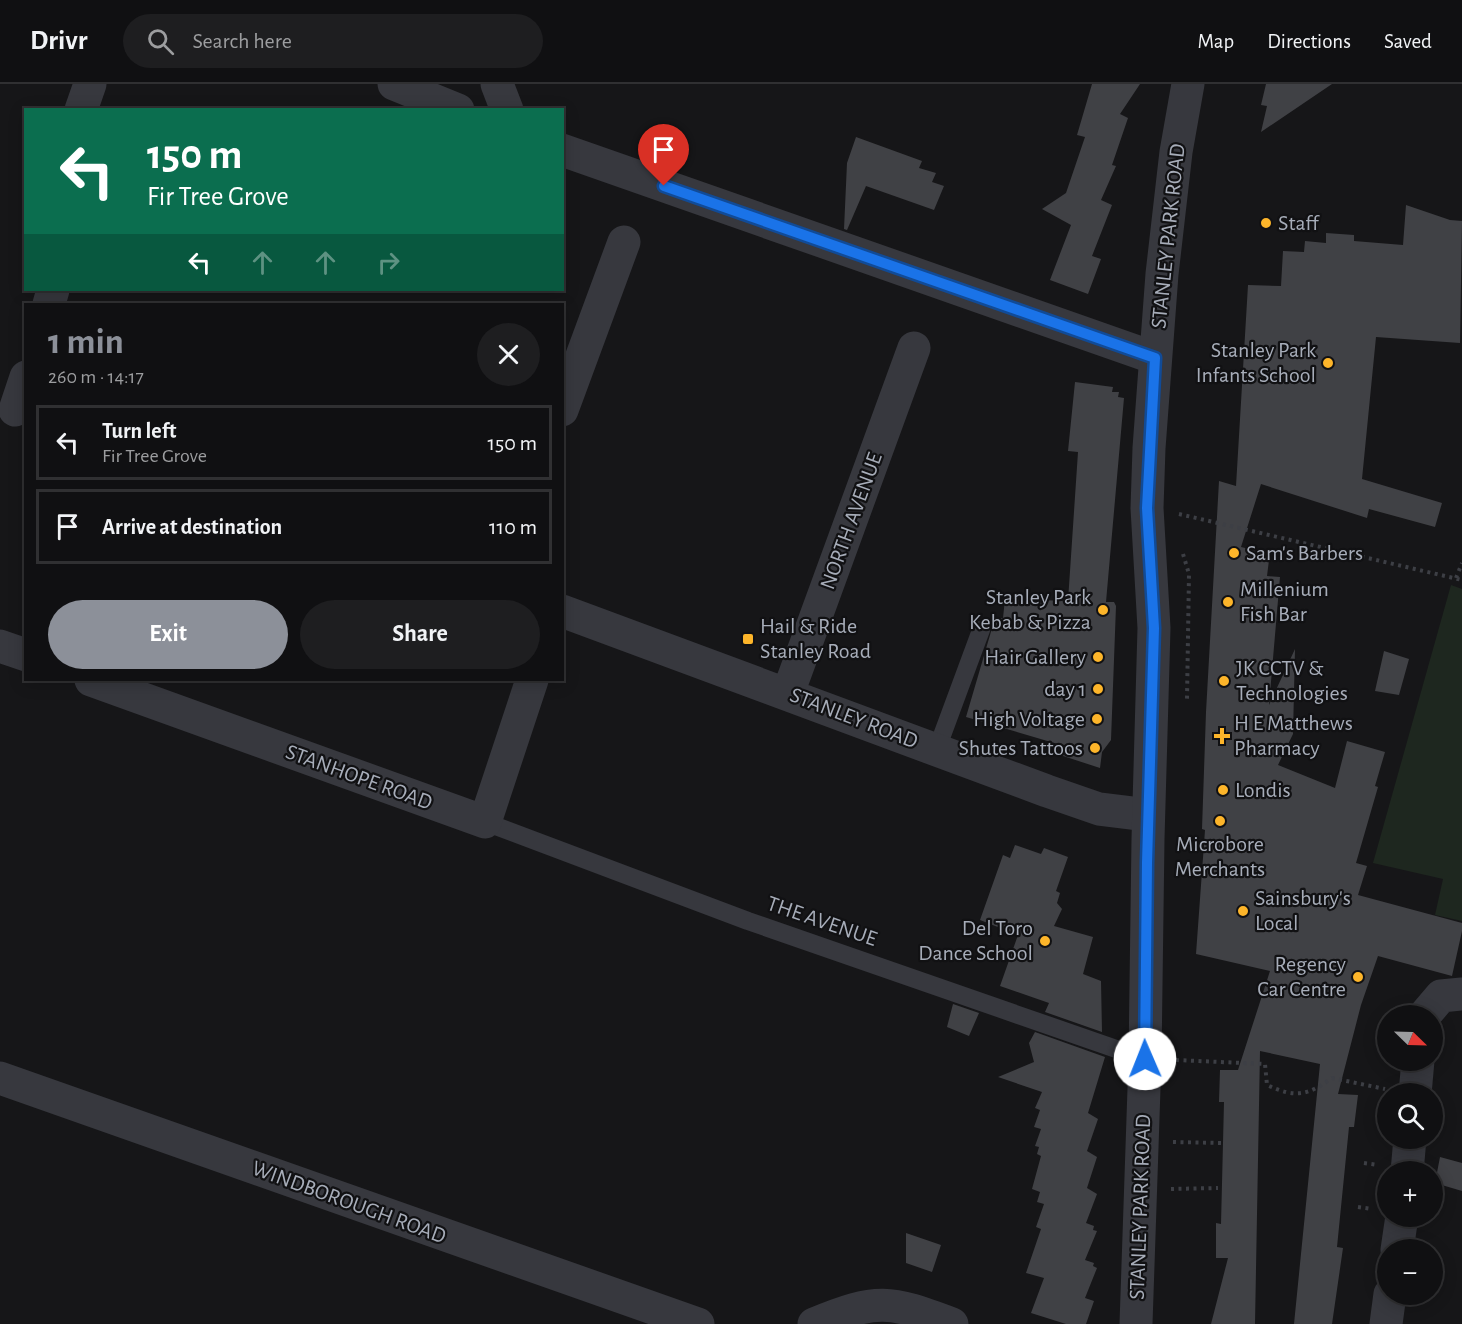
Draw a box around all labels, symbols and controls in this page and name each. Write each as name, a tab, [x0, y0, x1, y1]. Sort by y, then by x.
search box	[123, 14, 543, 68]
icon: search	[144, 25, 177, 58]
text: Drivr	[30, 27, 87, 55]
text: Search here	[192, 30, 292, 52]
text: Map	[1198, 31, 1234, 52]
text: Directions	[1267, 31, 1351, 52]
text: Saved	[1384, 31, 1432, 52]
pin	[638, 124, 689, 186]
icon: left	[48, 132, 126, 210]
icon: arrive	[647, 133, 680, 166]
text: 150 m	[147, 134, 242, 176]
street label: STANLEY PARK ROAD	[1147, 142, 1189, 330]
text: Fir Tree Grove	[147, 183, 289, 210]
place label: Staff	[1278, 212, 1320, 234]
marker: Staff	[1259, 216, 1273, 230]
icon: left	[183, 246, 216, 279]
icon: ahead	[246, 246, 279, 279]
icon: ahead	[309, 246, 342, 279]
icon: right	[372, 246, 405, 279]
button: close	[477, 323, 540, 386]
text: 1 min	[48, 324, 124, 360]
place label: Stanley Park Infants School	[1196, 339, 1316, 386]
marker: Stanley Park Infants School	[1321, 356, 1335, 370]
text: 260 m · 14:17	[48, 367, 144, 387]
text: Turn left	[102, 420, 176, 442]
icon: left	[51, 426, 84, 459]
text: 150 m	[487, 432, 537, 454]
text: Fir Tree Grove	[102, 446, 207, 466]
street label: NORTH AVENUE	[816, 449, 886, 592]
icon: arrive	[51, 510, 84, 543]
text: Arrive at destination	[102, 516, 282, 538]
text: 110 m	[489, 516, 537, 538]
place label: Sam's Barbers	[1246, 542, 1363, 564]
marker: Sam's Barbers	[1227, 546, 1241, 560]
place label: Millenium Fish Bar	[1240, 578, 1329, 625]
place label: Stanley Park Kebab & Pizza	[969, 586, 1091, 633]
marker: Millenium Fish Bar	[1221, 595, 1235, 609]
button: Exit	[48, 600, 288, 669]
button: Share	[300, 600, 540, 669]
marker: Stanley Park Kebab & Pizza	[1096, 603, 1110, 617]
place label: Hail & Ride Stanley Road	[760, 615, 871, 662]
marker: Hail & Ride Stanley Road	[741, 632, 755, 646]
place label: Hair Gallery	[984, 646, 1087, 668]
marker: Hair Gallery	[1091, 650, 1105, 664]
place label: JK CCTV & Technologies	[1236, 657, 1348, 704]
marker: JK CCTV & Technologies	[1217, 674, 1231, 688]
place label: day 1	[1044, 678, 1086, 700]
marker: day 1	[1091, 682, 1105, 696]
street label: STANLEY ROAD	[787, 684, 921, 752]
place label: High Voltage	[973, 708, 1085, 730]
marker: High Voltage	[1090, 712, 1104, 726]
place label: H E Matthews Pharmacy	[1234, 712, 1353, 759]
marker: H E Matthews Pharmacy	[1215, 729, 1229, 743]
place label: Shutes Tattoos	[959, 737, 1083, 759]
street label: STANHOPE ROAD	[283, 740, 435, 814]
marker: Shutes Tattoos	[1088, 741, 1102, 755]
place label: Londis	[1235, 779, 1291, 801]
marker: Londis	[1216, 783, 1230, 797]
marker: Microbore Merchants	[1213, 814, 1227, 828]
place label: Microbore Merchants	[1175, 833, 1265, 880]
place label: Sainsbury's Local	[1255, 887, 1351, 934]
street label: THE AVENUE	[764, 892, 880, 950]
marker: Sainsbury's Local	[1236, 904, 1250, 918]
place label: Del Toro Dance School	[918, 917, 1033, 964]
marker: Del Toro Dance School	[1038, 934, 1052, 948]
place label: Regency Car Centre	[1257, 953, 1347, 1000]
marker: Regency Car Centre	[1351, 970, 1365, 984]
north arrow	[1377, 1005, 1443, 1071]
map controls	[1377, 1005, 1443, 1305]
position arrow	[1113, 1027, 1177, 1091]
button: search	[1377, 1083, 1443, 1149]
street label: STANLEY PARK ROAD	[1126, 1114, 1154, 1300]
street label: WINDBOROUGH ROAD	[249, 1157, 449, 1247]
button: +	[1377, 1161, 1443, 1227]
button: −	[1377, 1239, 1443, 1305]

